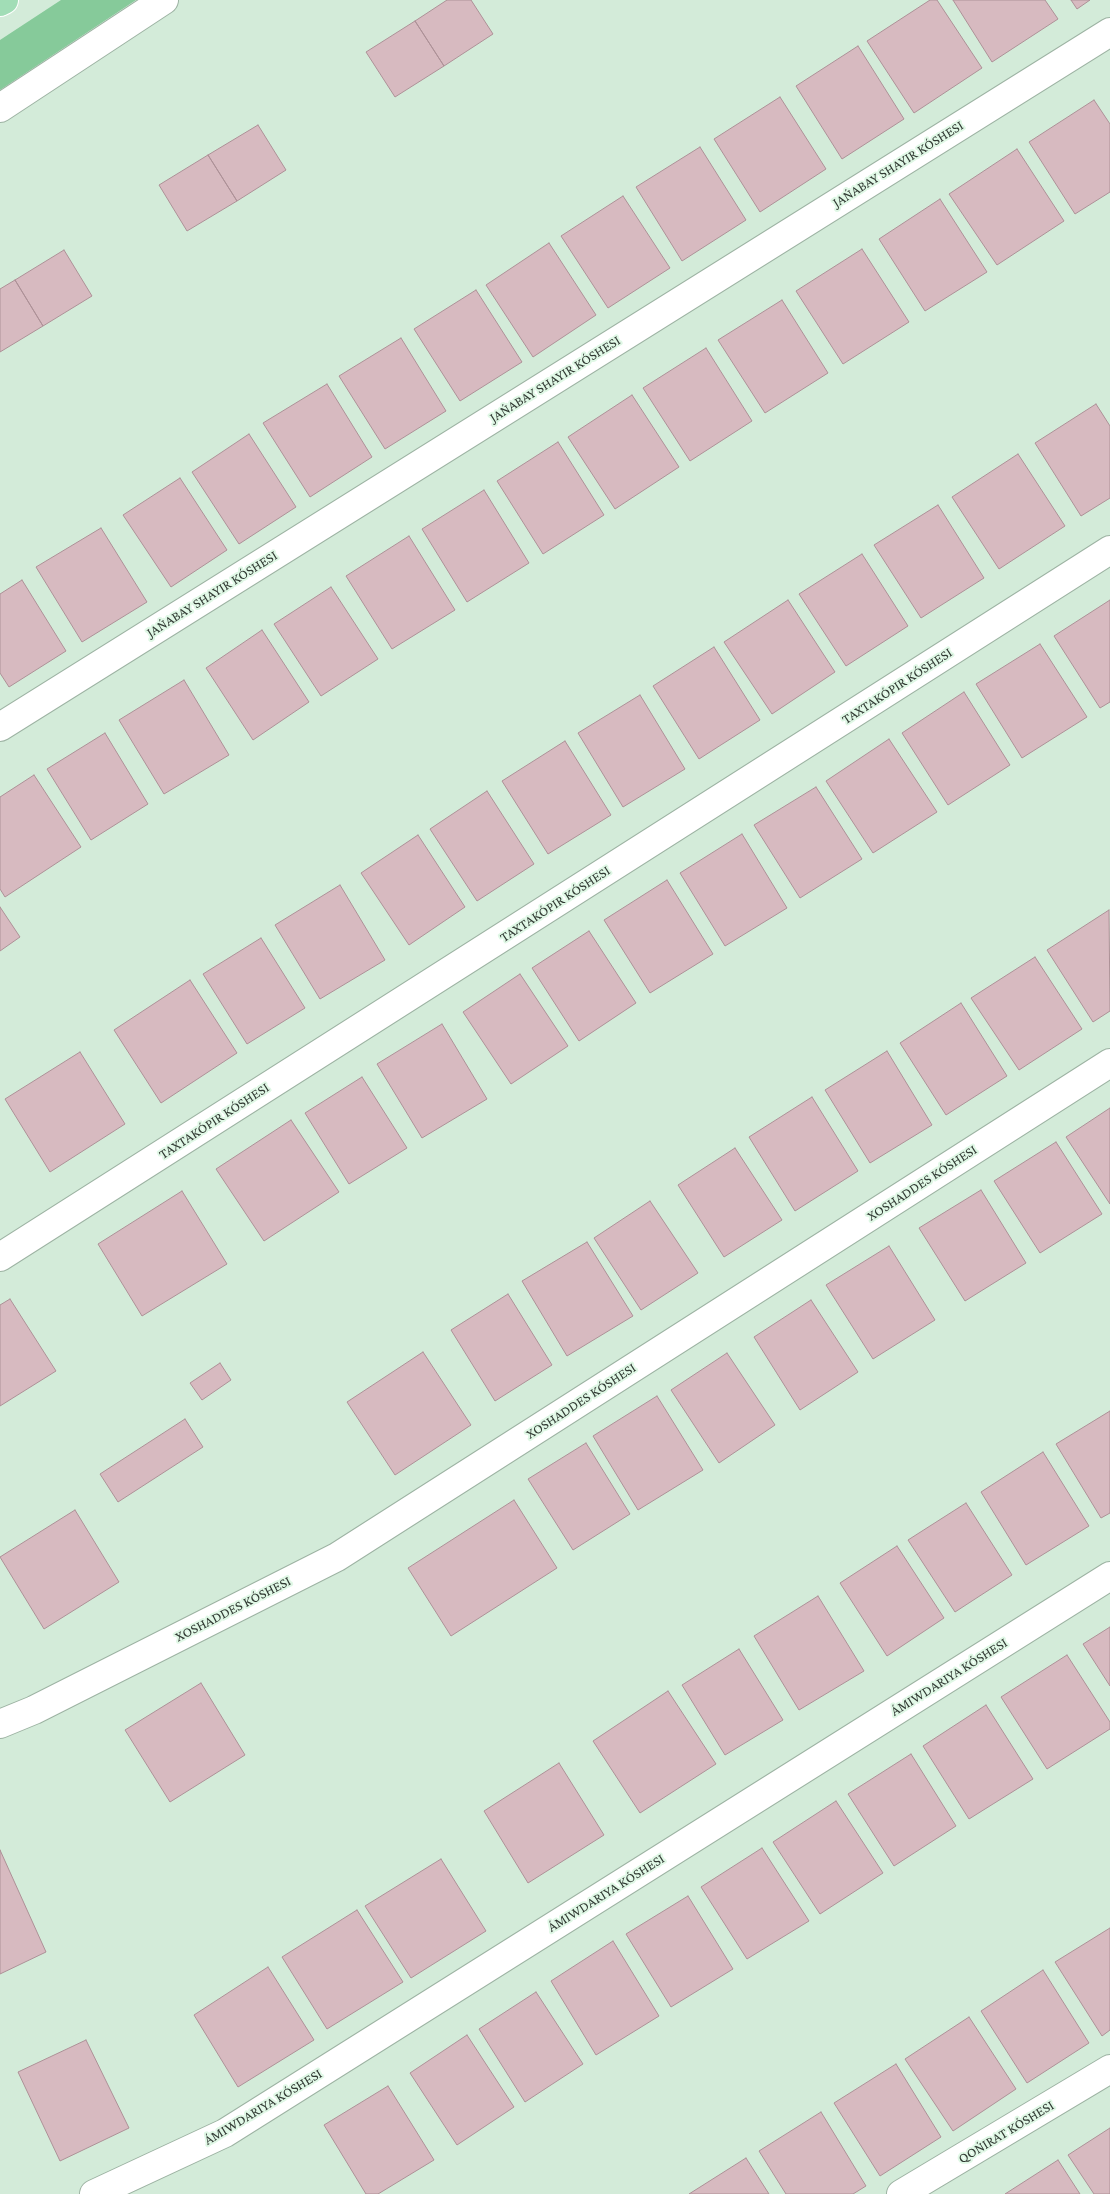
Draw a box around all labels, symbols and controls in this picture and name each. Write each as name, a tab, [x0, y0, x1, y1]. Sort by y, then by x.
street label: JAŃABAY SHAYIR KÓSHESI	[830, 117, 966, 211]
street label: JAŃABAY SHAYIR KÓSHESI	[487, 332, 623, 426]
street label: JAŃABAY SHAYIR KÓSHESI	[144, 547, 280, 641]
street label: TAXTAKÓPIR KÓSHESI	[839, 644, 955, 728]
street label: TAXTAKÓPIR KÓSHESI	[497, 862, 613, 946]
street label: TAXTAKÓPIR KÓSHESI	[156, 1079, 272, 1163]
street label: XOSHADDES KÓSHESI	[864, 1141, 980, 1225]
street label: XOSHADDES KÓSHESI	[523, 1359, 639, 1443]
street label: XOSHADDES KÓSHESI	[172, 1573, 294, 1645]
street label: ÁMIWDARIYA KÓSHESI	[887, 1634, 1011, 1720]
street label: ÁMIWDARIYA KÓSHESI	[544, 1850, 668, 1936]
street label: ÁMIWDARIYA KÓSHESI	[201, 2065, 325, 2149]
street label: QOŃIRAT KÓSHESI	[955, 2097, 1057, 2167]

